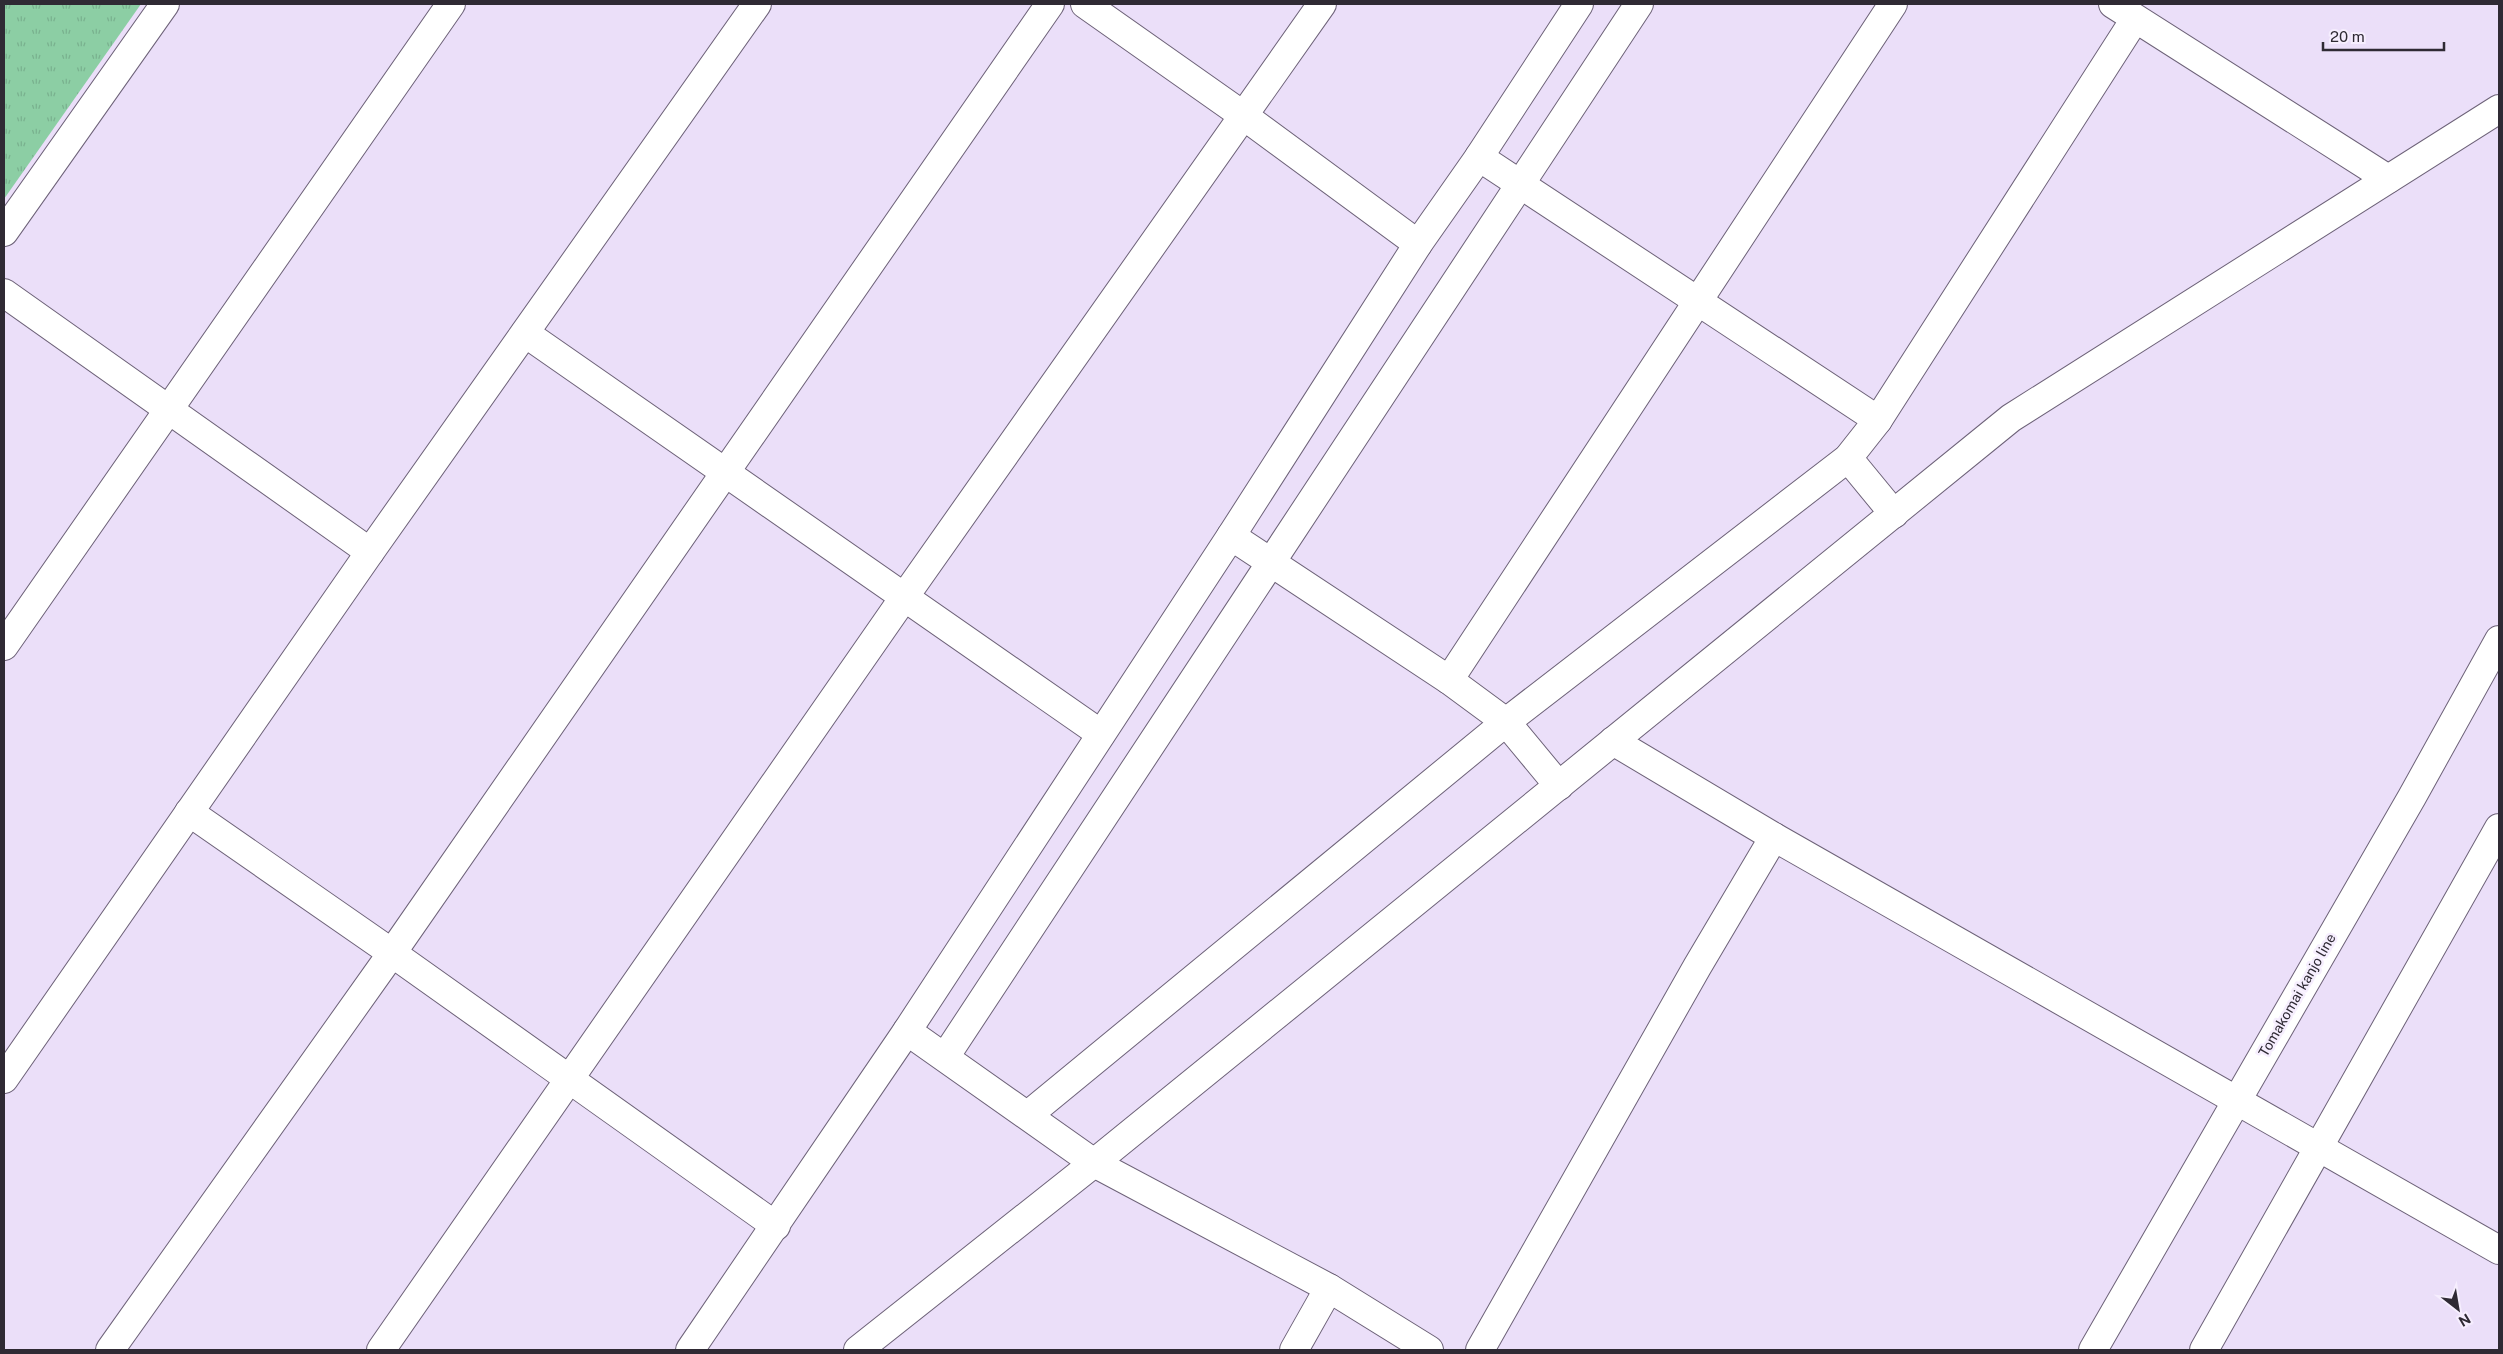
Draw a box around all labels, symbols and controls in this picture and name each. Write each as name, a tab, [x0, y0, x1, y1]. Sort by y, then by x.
scale bar	[2323, 20, 2444, 52]
text: 20 m	[2330, 28, 2365, 45]
street label: Tomakomai kanjo line	[2255, 931, 2339, 1059]
north arrow	[2433, 1284, 2483, 1334]
text: N	[2456, 1310, 2474, 1330]

